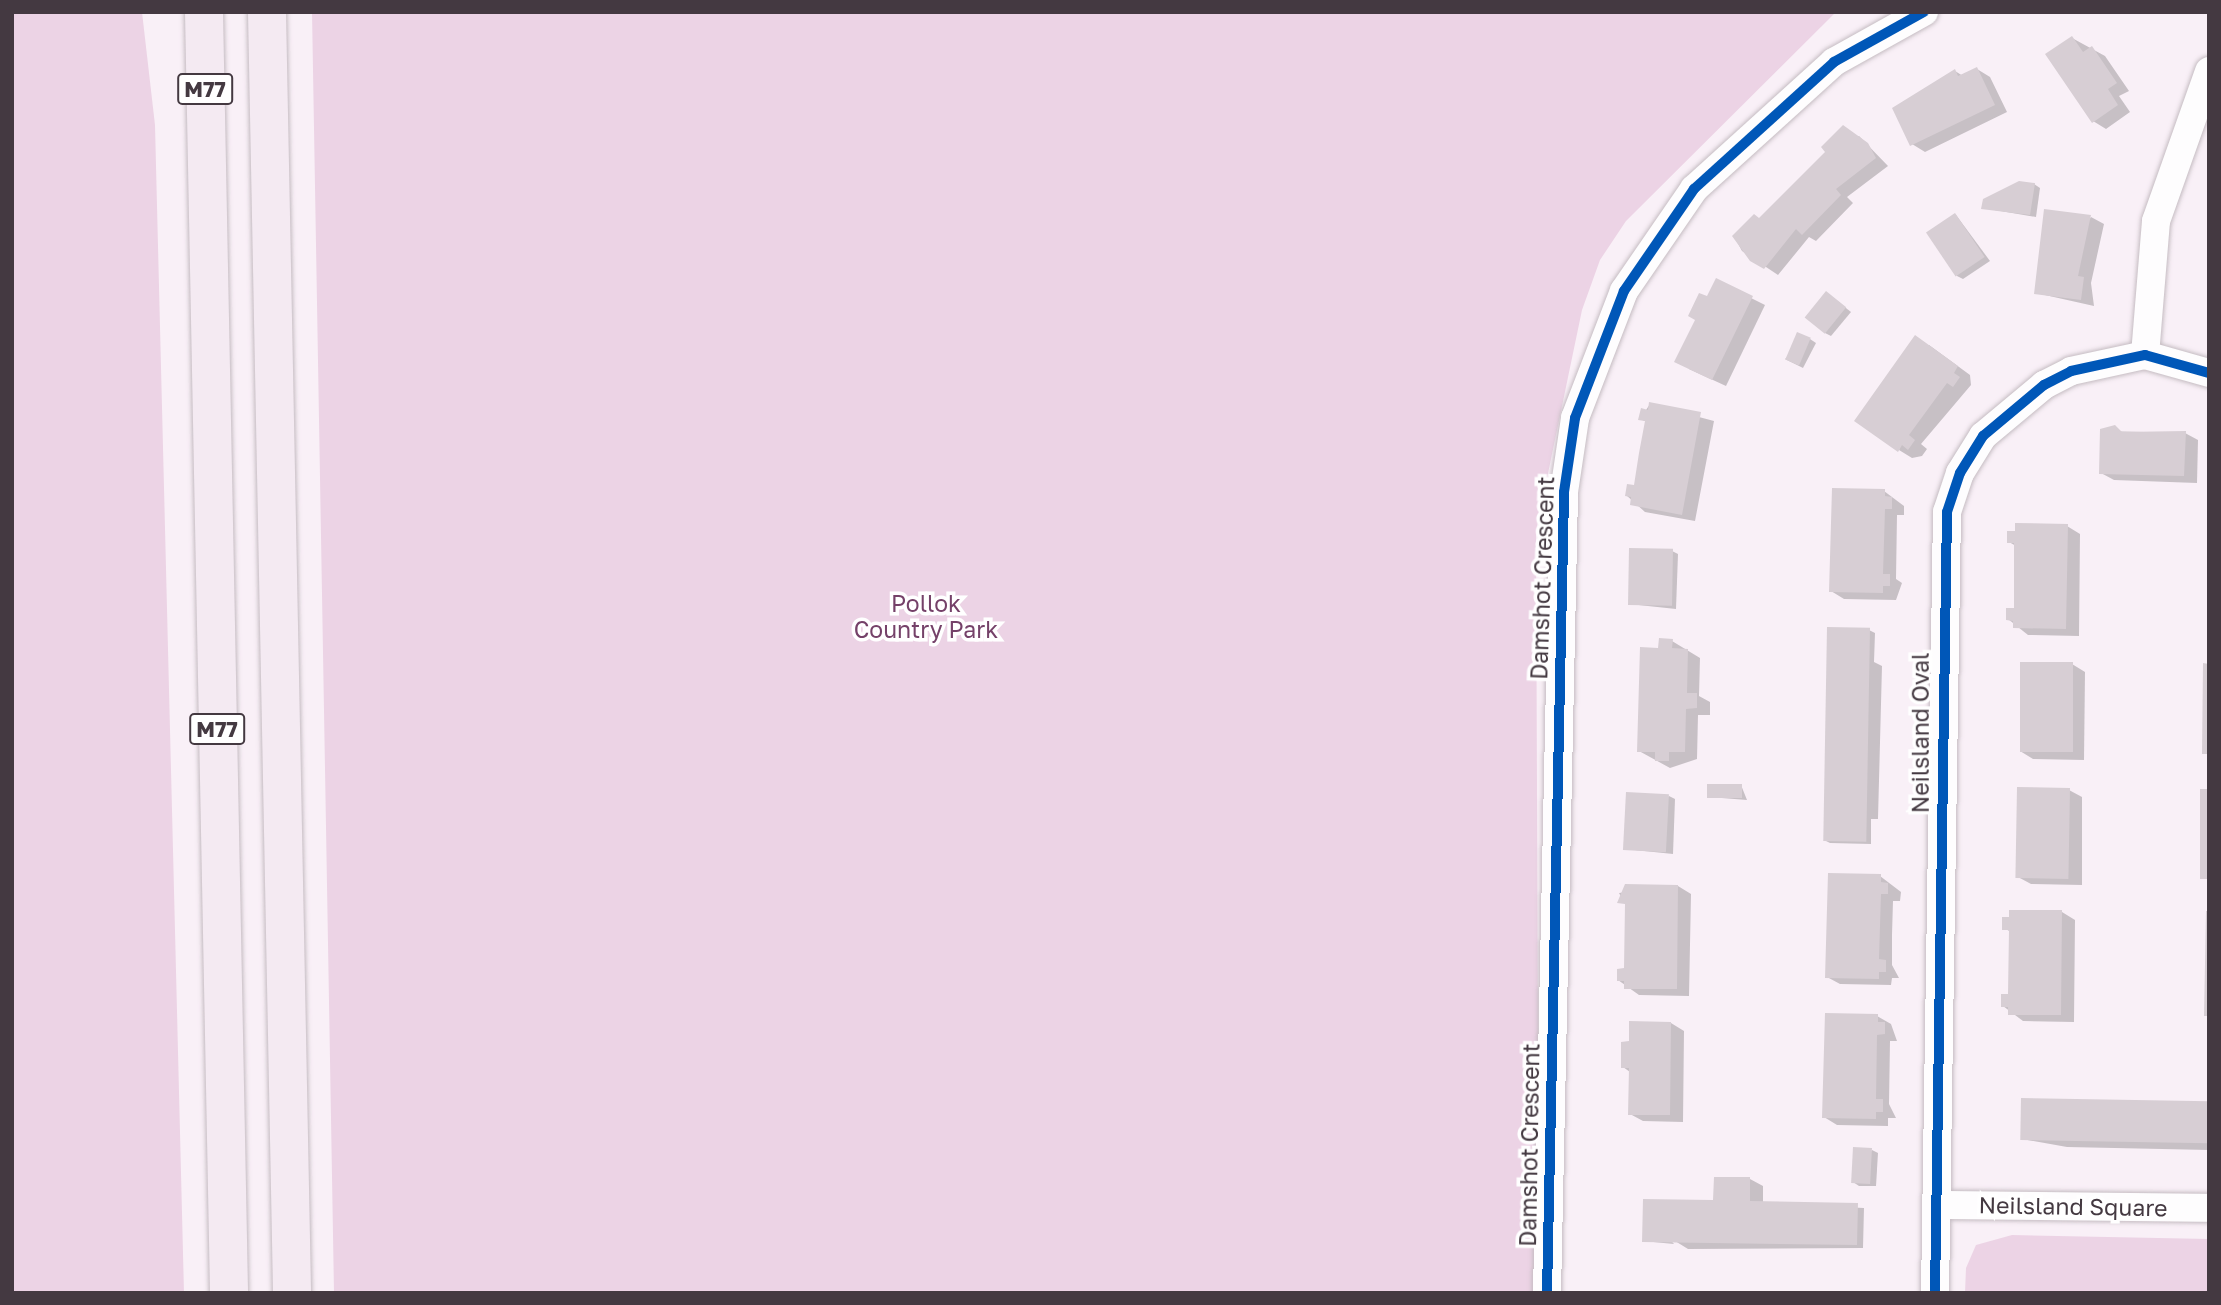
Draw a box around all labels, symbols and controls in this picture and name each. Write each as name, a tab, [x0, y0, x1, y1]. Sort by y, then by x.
road number: M77	[177, 72, 233, 106]
street label: Damshot Crescent	[1525, 476, 1559, 680]
park label: Pollok Country Park	[854, 589, 998, 643]
street label: Neilsland Oval	[1906, 653, 1934, 813]
road number: M77	[189, 712, 245, 746]
street label: Damshot Crescent	[1513, 1043, 1545, 1247]
street label: Neilsland Square	[1978, 1191, 2168, 1221]

